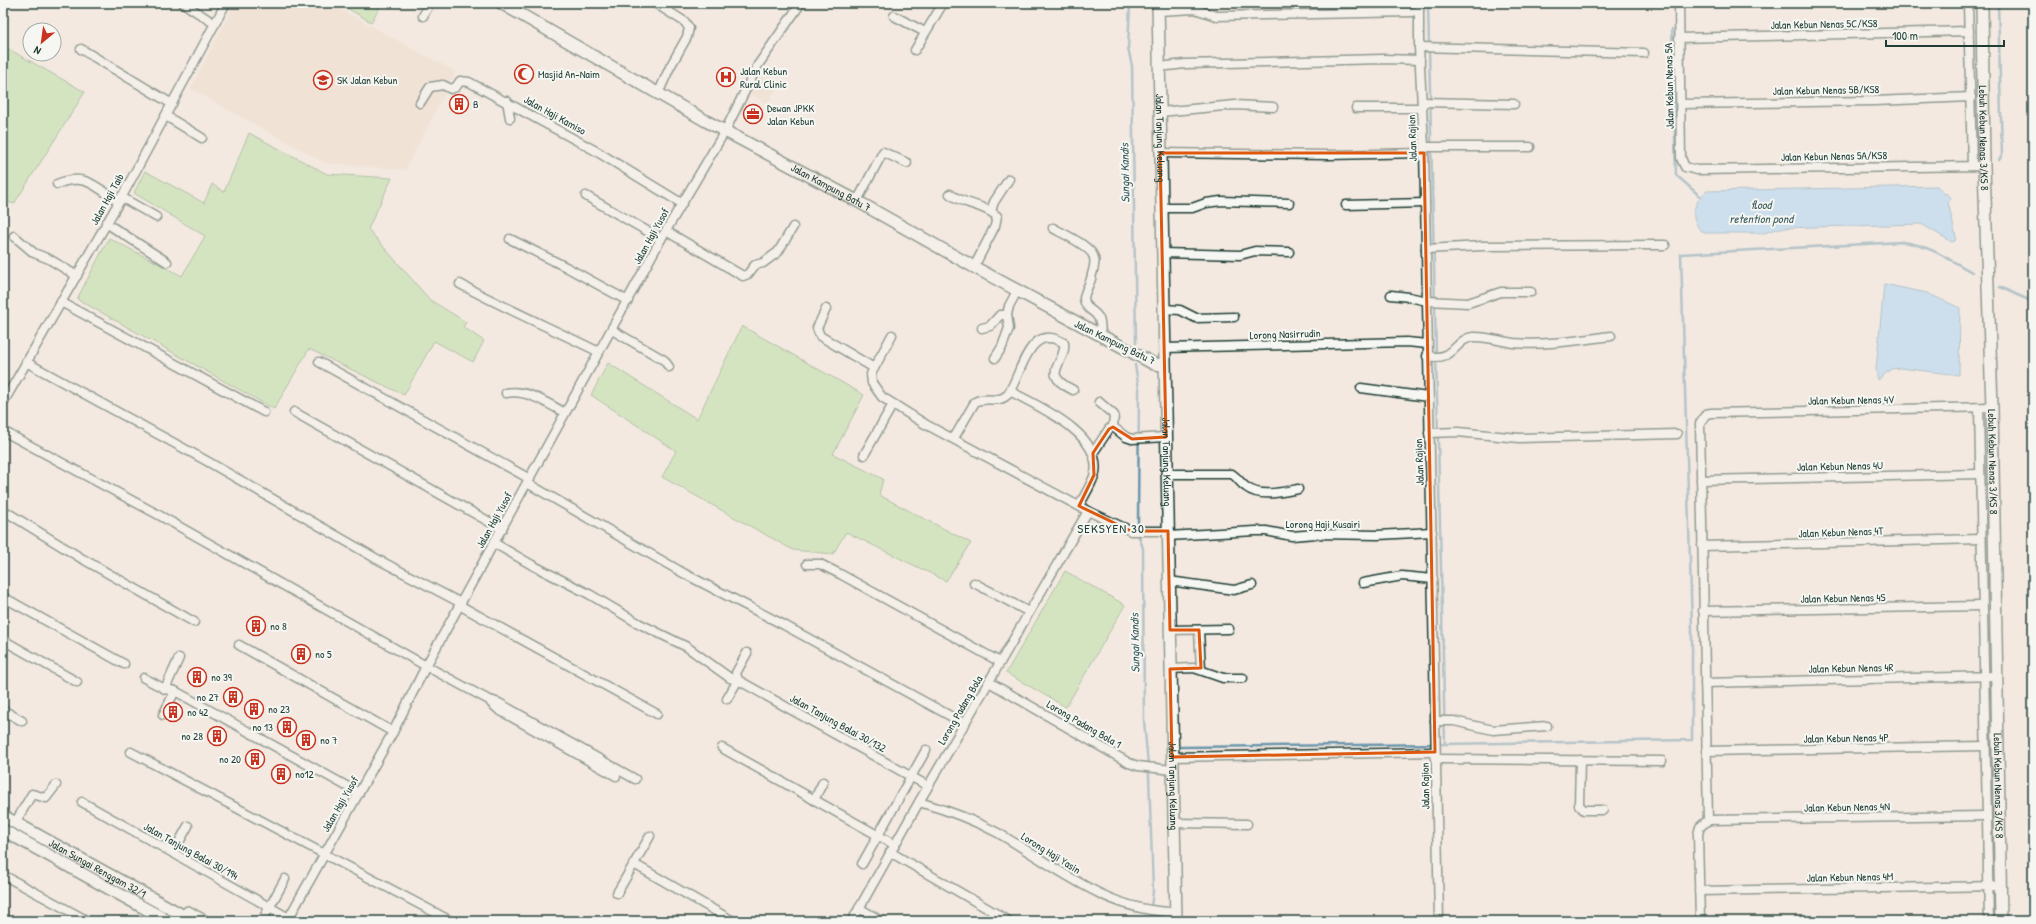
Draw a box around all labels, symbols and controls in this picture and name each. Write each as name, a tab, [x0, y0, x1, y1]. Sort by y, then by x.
street label: Jalan Kebun Nenas 5C/KS8	[1770, 16, 1878, 32]
north arrow	[22, 22, 62, 62]
scale bar	[1886, 22, 2004, 48]
text: 100 m	[1892, 27, 1918, 44]
street label: Jalan Kebun Nenas 5A	[1661, 42, 1677, 129]
text: N	[31, 43, 43, 58]
mosque icon: Masjid An-Naim	[513, 63, 535, 85]
place label: Jalan Kebun Rural Clinic	[740, 64, 787, 91]
hospital icon: Jalan Kebun Rural Clinic	[715, 66, 737, 88]
place label: Masjid An-Naim	[538, 67, 600, 81]
school or university icon: SK Jalan Kebun	[312, 69, 334, 91]
place label: SK Jalan Kebun	[337, 73, 398, 87]
street label: Jalan Kebun Nenas 5B/KS8	[1773, 82, 1880, 98]
street label: Lebuh Kebun Nenas 3/KS 8	[1976, 85, 1992, 191]
street label: Jalan Haji Kamiso	[522, 92, 589, 138]
building icon: B	[448, 93, 470, 115]
street label: Jalan Tanjung Keluang	[1153, 93, 1169, 183]
place label: B	[473, 97, 479, 111]
place label: Dewan JPKK Jalan Kebun	[767, 101, 815, 128]
office icon: Dewan JPKK Jalan Kebun	[742, 103, 764, 125]
street label: Jalan Rajion	[1404, 114, 1420, 162]
water label: Sungai Kandis	[1115, 142, 1134, 203]
street label: Jalan Kebun Nenas 5A/KS8	[1781, 148, 1887, 164]
street label: Jalan Kampung Batu 7	[789, 160, 873, 214]
street label: Jalan Haji Taib	[87, 170, 127, 227]
water label: flood retention pond	[1729, 196, 1795, 227]
street label: Jalan Haji Yusof	[630, 205, 672, 267]
street label: Jalan Kampung Batu 7	[1072, 316, 1158, 368]
street label: Lorong Nasirrudin	[1249, 326, 1321, 342]
street label: Jalan Kebun Nenas 4V	[1808, 392, 1895, 408]
street label: Lebuh Kebun Nenas 3/KS 8	[1985, 409, 2001, 515]
street label: Jalan Tanjung Keluang	[1159, 417, 1175, 507]
street label: Jalan Rajion	[1411, 438, 1427, 486]
street label: Jalan Kebun Nenas 4U	[1797, 458, 1883, 474]
street label: Jalan Haji Yusof	[473, 489, 515, 551]
street label: Lorong Haji Kusairi	[1286, 517, 1360, 531]
district label: SEKSYEN 30	[1077, 519, 1145, 537]
street label: Jalan Kebun Nenas 4T	[1798, 523, 1885, 540]
street label: Jalan Kebun Nenas 4S	[1800, 590, 1886, 606]
water label: Sungai Kandis	[1125, 612, 1144, 673]
building icon: no 8	[245, 615, 267, 637]
place label: no 8	[270, 619, 287, 633]
building icon: no 5	[290, 643, 312, 665]
place label: no 5	[315, 647, 332, 661]
street label: Jalan Kebun Nenas 4R	[1808, 660, 1894, 676]
building icon: no 39	[186, 666, 208, 688]
place label: no 39	[211, 670, 232, 684]
street label: Lorong Padang Bola	[935, 672, 986, 747]
building icon: no 27	[222, 686, 244, 708]
place label: no 27	[196, 690, 219, 704]
street label: Jalan Tanjung Balai 30/132	[788, 691, 888, 755]
street label: Lorong Padang Bola 1	[1044, 697, 1124, 751]
building icon: no 23	[243, 698, 265, 720]
building icon: no 42	[162, 701, 184, 723]
place label: no 23	[268, 702, 290, 716]
place label: no 42	[187, 705, 208, 719]
building icon: no 13	[276, 716, 298, 738]
place label: no 13	[252, 720, 273, 734]
building icon: no 28	[206, 725, 228, 747]
place label: no 28	[181, 729, 203, 743]
building icon: no 7	[295, 729, 317, 751]
street label: Jalan Kebun Nenas 4P	[1803, 730, 1889, 746]
place label: no 7	[320, 733, 337, 747]
street label: Lebuh Kebun Nenas 3/KS 8	[1991, 733, 2007, 839]
street label: Jalan Tanjung Keluang	[1165, 741, 1181, 830]
building icon: no 20	[244, 748, 266, 770]
place label: no 20	[219, 752, 241, 766]
street label: Jalan Rajion	[1418, 762, 1432, 810]
building icon: no12	[270, 763, 292, 785]
place label: no12	[295, 767, 314, 781]
street label: Jalan Haji Yusof	[318, 774, 362, 834]
street label: Jalan Kebun Nenas 4N	[1804, 799, 1890, 815]
street label: Jalan Tanjung Balai 30/194	[141, 819, 241, 883]
street label: Lorong Haji Yasin	[1019, 829, 1083, 877]
street label: Jalan Sungai Renggam 32/1	[46, 836, 149, 901]
street label: Jalan Kebun Nenas 4M	[1807, 869, 1894, 885]

